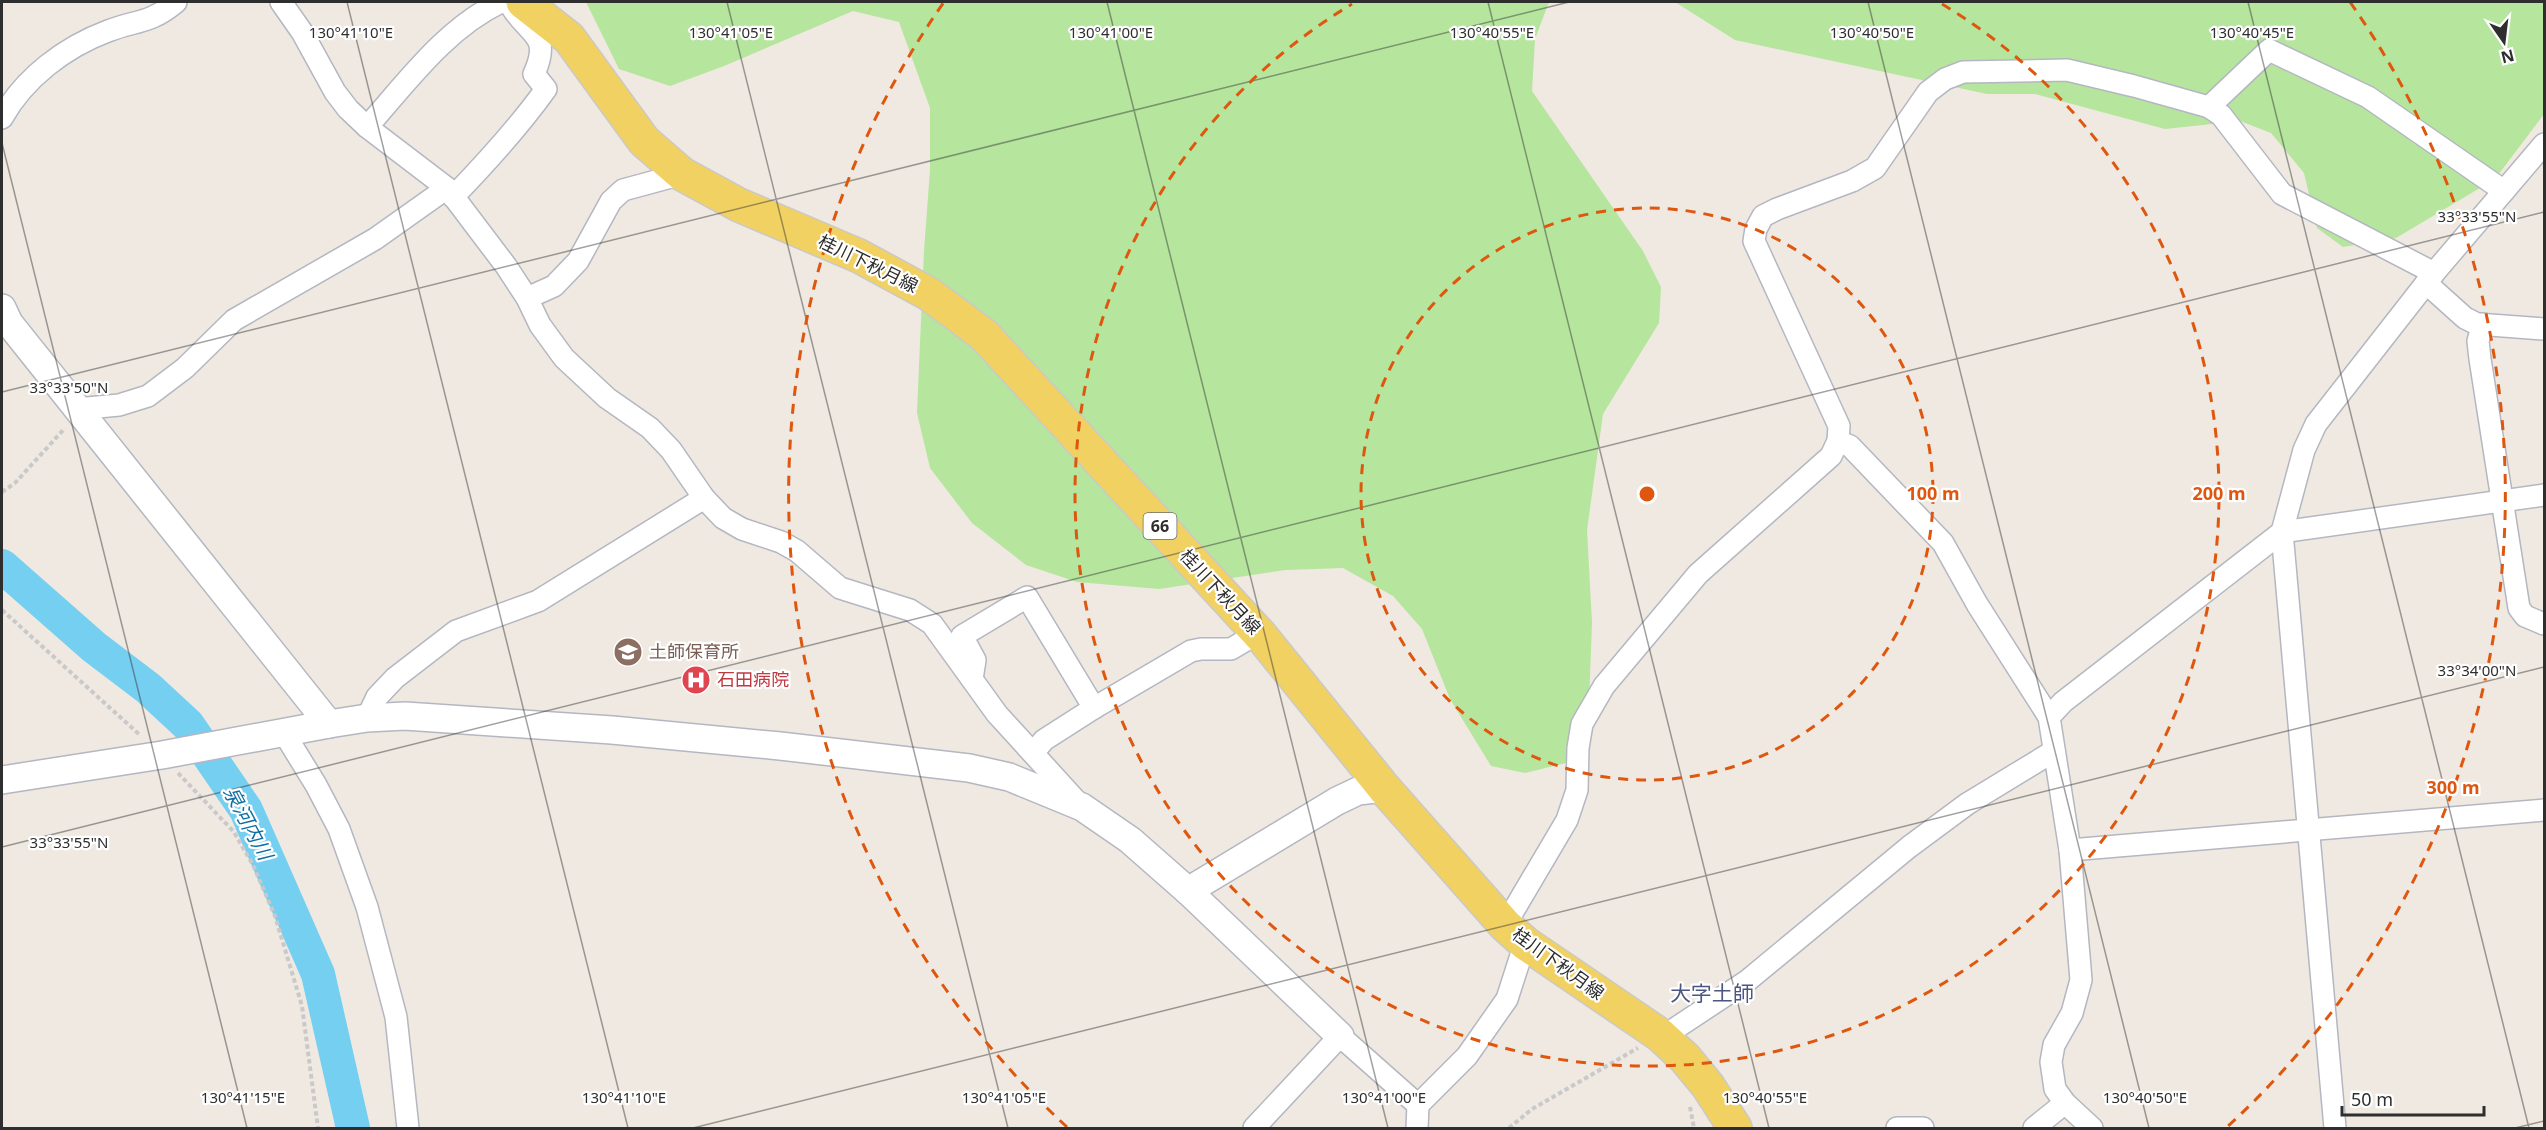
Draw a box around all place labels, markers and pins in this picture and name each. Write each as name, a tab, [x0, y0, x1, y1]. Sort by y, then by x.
centre of rings	[1637, 484, 1657, 504]
school or university icon: 土師保育所	[612, 636, 644, 668]
place label: 土師保育所	[649, 639, 739, 663]
hospital icon: 石田病院	[680, 664, 712, 696]
place label: 石田病院	[717, 667, 789, 691]

